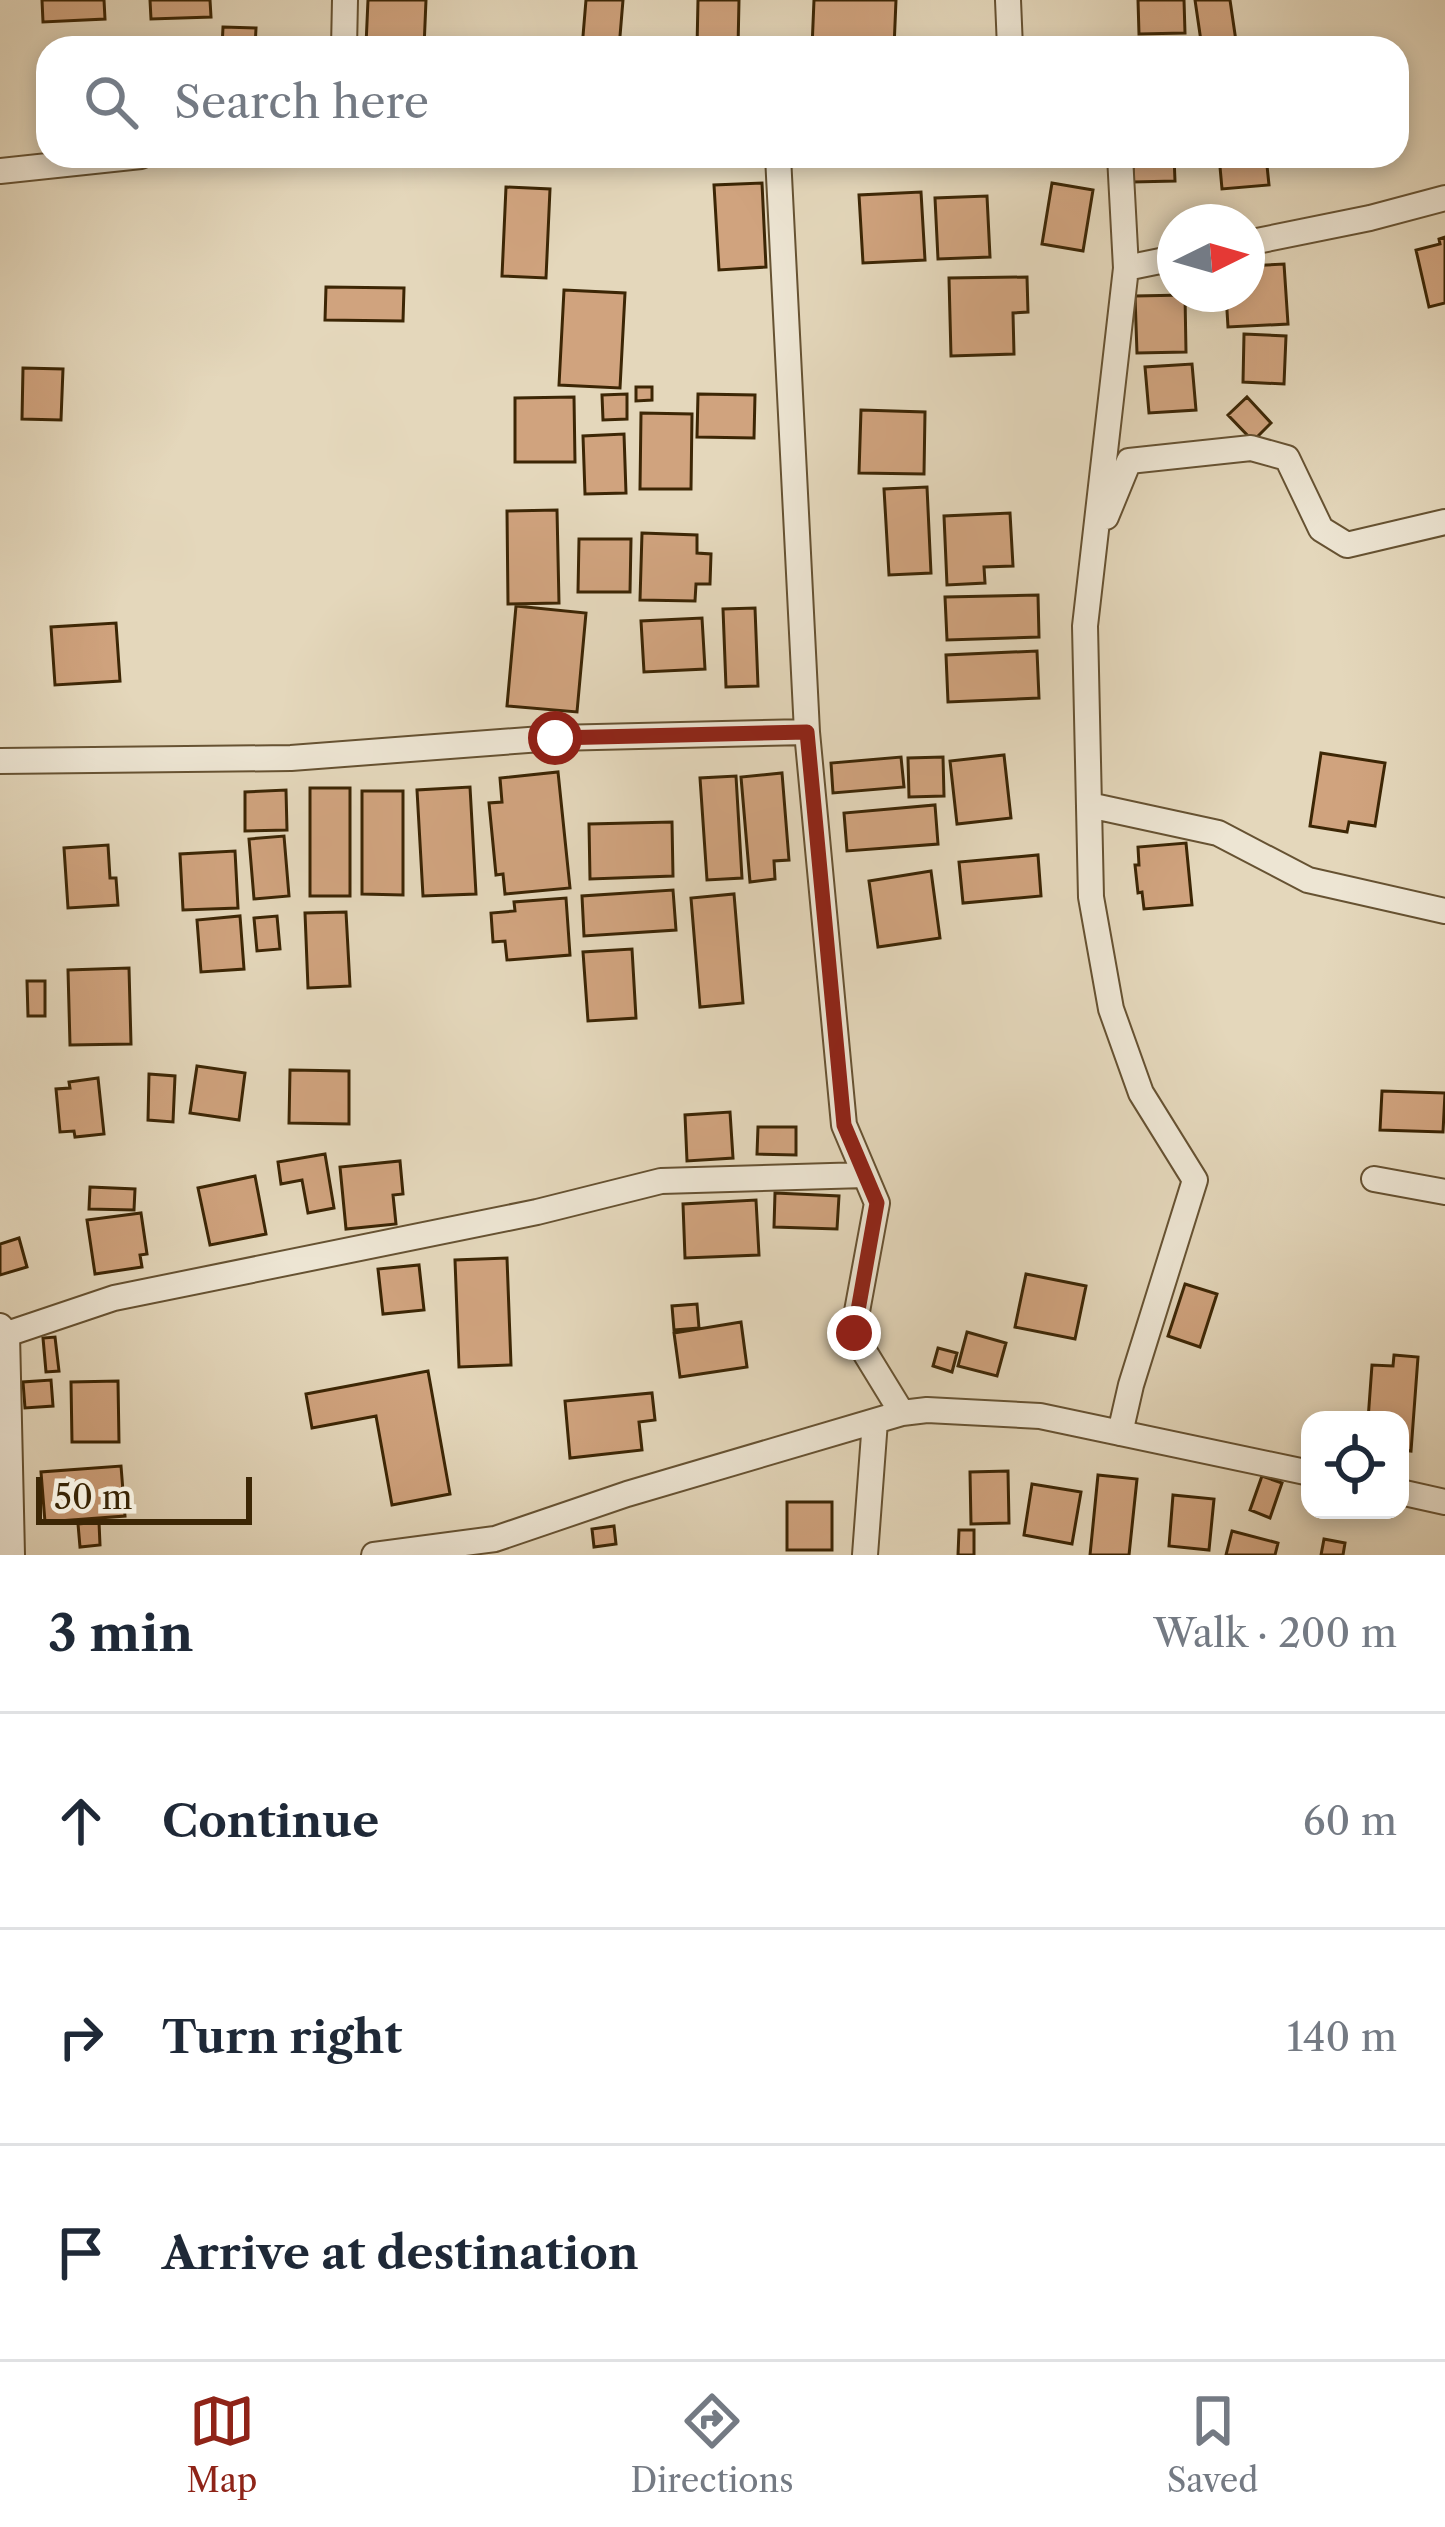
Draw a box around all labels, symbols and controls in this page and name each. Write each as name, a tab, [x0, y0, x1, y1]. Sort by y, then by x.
search box	[36, 36, 1409, 168]
icon: search	[78, 69, 144, 135]
text: Search here	[174, 74, 429, 130]
north arrow	[1157, 204, 1265, 312]
route start	[528, 711, 582, 765]
route end	[827, 1306, 881, 1360]
map controls	[1301, 1411, 1409, 1519]
button: locate	[1301, 1411, 1409, 1519]
scale bar	[36, 1471, 252, 1524]
text: 50 m	[54, 1477, 132, 1518]
text: 3 min	[48, 1602, 194, 1664]
text: Walk · 200 m	[1154, 1609, 1397, 1657]
icon: ahead	[48, 1788, 114, 1854]
text: Continue	[162, 1793, 379, 1849]
text: 60 m	[1303, 1797, 1397, 1845]
icon: right	[48, 2004, 114, 2070]
text: Turn right	[162, 2009, 402, 2065]
text: 140 m	[1287, 2013, 1397, 2061]
icon: arrive	[48, 2220, 114, 2286]
text: Arrive at destination	[162, 2225, 639, 2281]
tab: Map	[187, 2388, 257, 2501]
tab: Directions	[631, 2388, 794, 2501]
tab: Saved	[1167, 2388, 1258, 2501]

